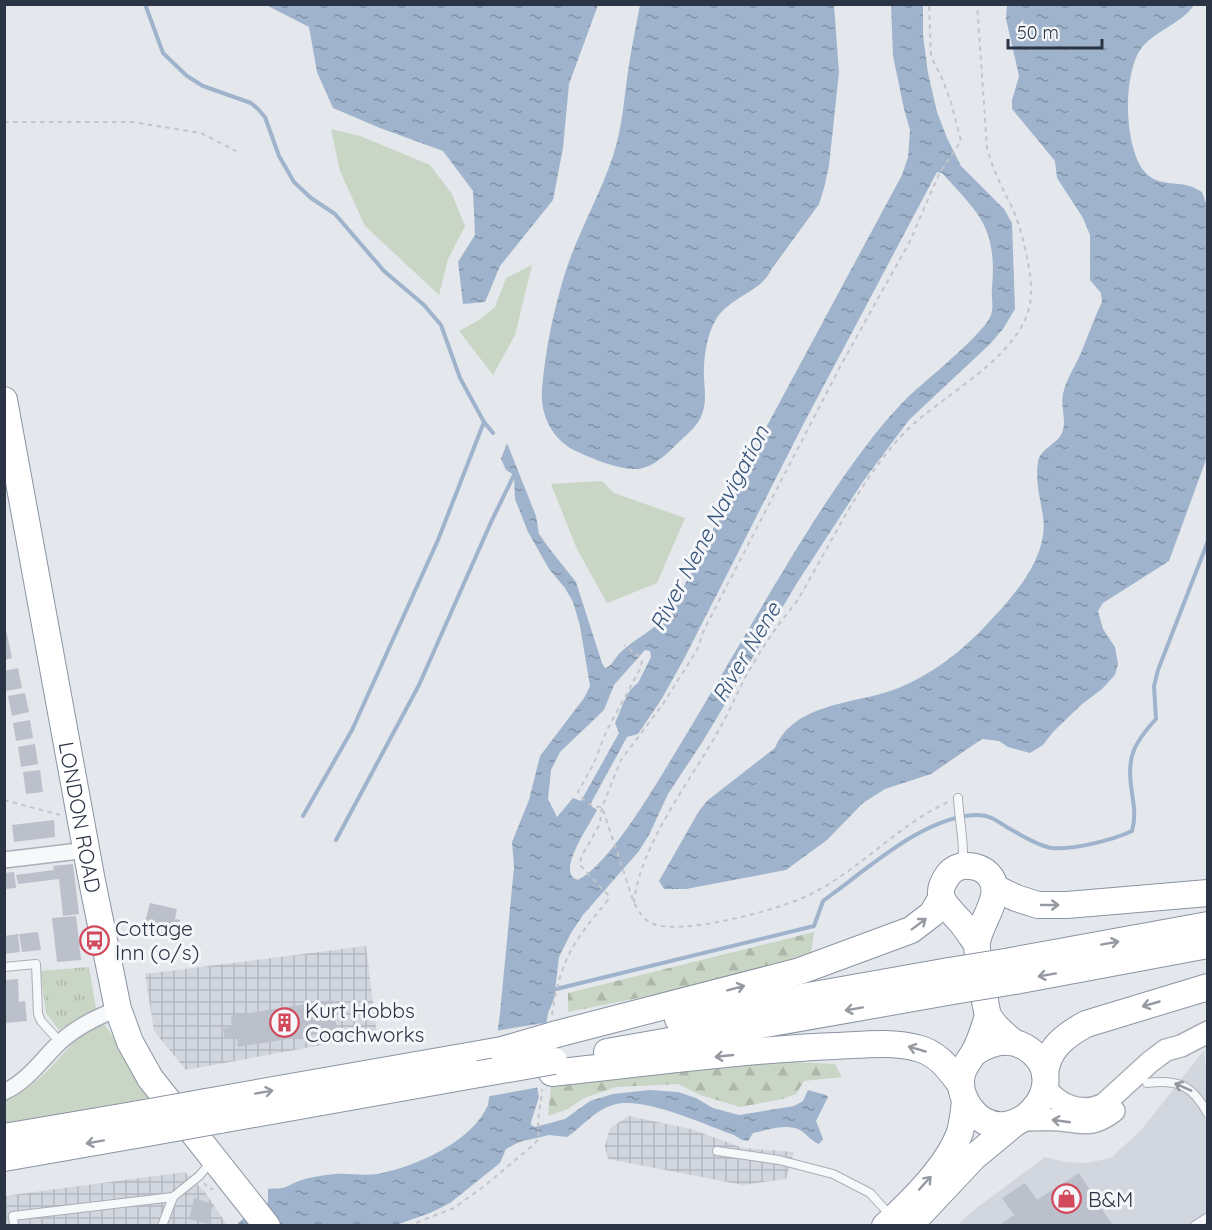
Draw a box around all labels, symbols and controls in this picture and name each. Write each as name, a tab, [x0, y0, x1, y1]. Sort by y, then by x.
scale bar	[1008, 12, 1102, 50]
text: 50 m	[1017, 21, 1059, 44]
water label: River Nene Navigation	[643, 420, 775, 635]
water label: River Nene	[705, 596, 788, 707]
street label: LONDON ROAD	[54, 739, 107, 895]
one-way arrow	[1039, 899, 1059, 911]
place label: Cottage Inn (o/s)	[115, 915, 199, 965]
one-way arrow	[910, 918, 926, 930]
bus stop icon: Cottage Inn (o/s)	[78, 924, 110, 956]
one-way arrow	[1100, 937, 1119, 948]
one-way arrow	[1037, 970, 1057, 981]
one-way arrow	[726, 982, 745, 994]
place label: Kurt Hobbs Coachworks	[305, 997, 424, 1047]
one-way arrow	[1142, 998, 1161, 1010]
one-way arrow	[844, 1004, 864, 1015]
building icon: Kurt Hobbs Coachworks	[268, 1006, 300, 1038]
one-way arrow	[908, 1043, 927, 1054]
one-way arrow	[714, 1051, 734, 1062]
one-way arrow	[1175, 1081, 1193, 1092]
one-way arrow	[254, 1086, 273, 1097]
one-way arrow	[1051, 1115, 1071, 1126]
one-way arrow	[86, 1137, 105, 1148]
one-way arrow	[918, 1176, 932, 1191]
shop icon: B&M	[1051, 1183, 1083, 1215]
place label: B&M	[1088, 1186, 1133, 1212]

